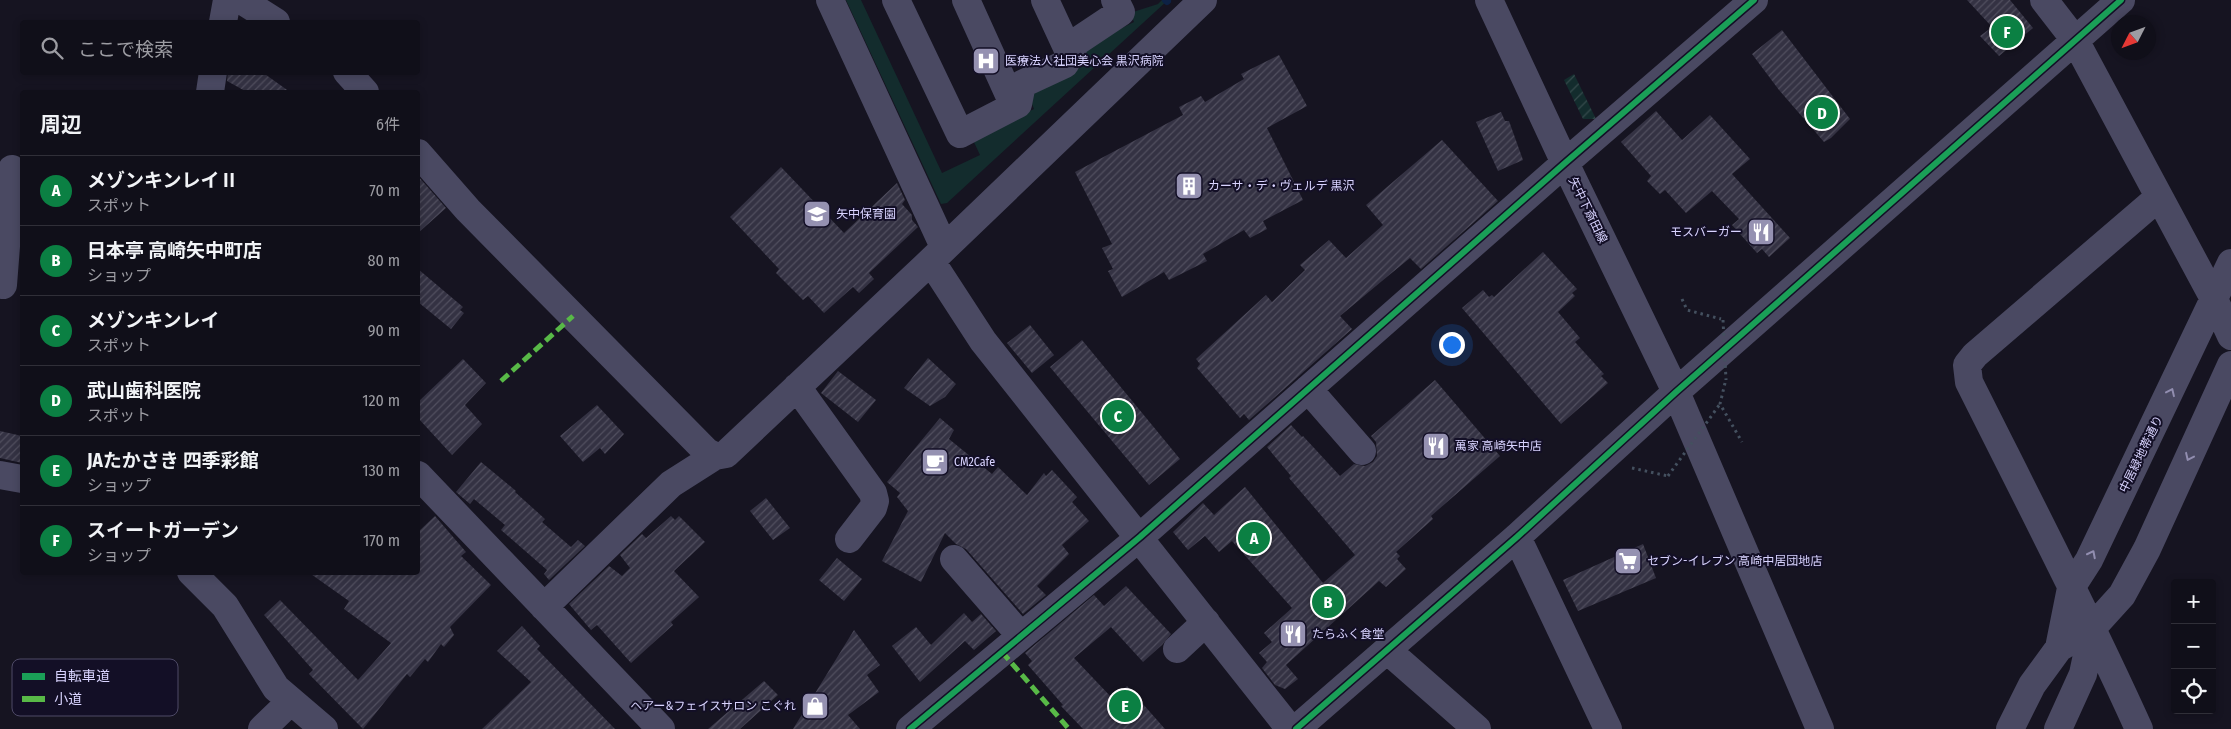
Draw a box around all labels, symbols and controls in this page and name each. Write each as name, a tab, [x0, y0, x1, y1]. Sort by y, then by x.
pin: F	[1991, 13, 2023, 51]
north arrow	[2111, 15, 2156, 60]
search box	[20, 20, 420, 75]
icon: search	[38, 34, 66, 62]
text: ここで検索	[78, 38, 173, 61]
hospital icon: 医療法人社団美心会 黒沢病院	[971, 46, 1001, 76]
place label: 医療法人社団美心会 黒沢病院	[1005, 54, 1164, 68]
pin: D	[1806, 94, 1838, 132]
text: 周辺	[40, 112, 82, 138]
text: 6件	[376, 115, 400, 134]
text: メゾンキンレイⅡ	[87, 169, 238, 192]
building icon: カーサ・デ・ヴェルデ 黒沢	[1174, 171, 1204, 201]
street label: 矢中下斎田線	[1566, 175, 1610, 245]
place label: カーサ・デ・ヴェルデ 黒沢	[1208, 179, 1355, 193]
text: A	[52, 181, 60, 200]
text: 70 m	[369, 181, 400, 200]
text: スポット	[87, 196, 151, 215]
school or university icon: 矢中保育園	[802, 199, 832, 229]
place label: 矢中保育園	[836, 207, 896, 221]
restaurant icon: モスバーガー	[1746, 217, 1776, 247]
place label: モスバーガー	[1670, 225, 1742, 239]
text: 日本亭 高崎矢中町店	[87, 239, 262, 262]
text: B	[52, 251, 60, 270]
text: 80 m	[368, 251, 400, 270]
text: ショップ	[87, 266, 151, 285]
text: メゾンキンレイ	[87, 309, 219, 332]
text: C	[52, 321, 60, 340]
text: 90 m	[368, 321, 400, 340]
your location	[1439, 332, 1465, 358]
text: スポット	[87, 336, 151, 355]
text: 武山歯科医院	[87, 379, 201, 402]
one-way arrow	[2164, 388, 2174, 397]
text: D	[51, 391, 61, 410]
text: 120 m	[362, 391, 400, 410]
pin: C	[1102, 397, 1134, 435]
text: スポット	[87, 406, 151, 425]
street label: 中居緑地帯通り	[2116, 413, 2166, 495]
restaurant icon: 萬家 高崎矢中店	[1421, 431, 1451, 461]
place label: 萬家 高崎矢中店	[1455, 439, 1542, 453]
cafe icon: CM2Cafe	[920, 447, 950, 477]
text: JAたかさき 四季彩館	[87, 449, 259, 472]
one-way arrow	[2184, 452, 2195, 461]
place label: CM2Cafe	[954, 455, 995, 469]
text: E	[52, 461, 60, 480]
text: 130 m	[362, 461, 400, 480]
text: ショップ	[87, 476, 151, 495]
text: スイートガーデン	[87, 519, 239, 542]
pin: A	[1238, 519, 1270, 557]
text: F	[52, 531, 60, 550]
text: 170 m	[363, 531, 400, 550]
text: ショップ	[87, 546, 151, 565]
supermarket icon: セブン-イレブン 高崎中居団地店	[1613, 546, 1643, 576]
one-way arrow	[2086, 550, 2096, 559]
place label: セブン-イレブン 高崎中居団地店	[1647, 554, 1822, 568]
map controls	[2171, 579, 2216, 714]
button: +	[2171, 579, 2216, 624]
pin: B	[1312, 583, 1344, 621]
restaurant icon: たらふく食堂	[1278, 619, 1308, 649]
button: −	[2171, 624, 2216, 669]
place label: たらふく食堂	[1312, 627, 1384, 641]
legend	[12, 659, 178, 716]
text: 自転車道	[54, 668, 110, 685]
button: locate	[2171, 669, 2216, 714]
pin: E	[1109, 687, 1141, 725]
text: 小道	[54, 691, 82, 708]
shop icon: ヘアー&フェイスサロン こぐれ	[800, 691, 830, 721]
place label: ヘアー&フェイスサロン こぐれ	[630, 699, 796, 713]

